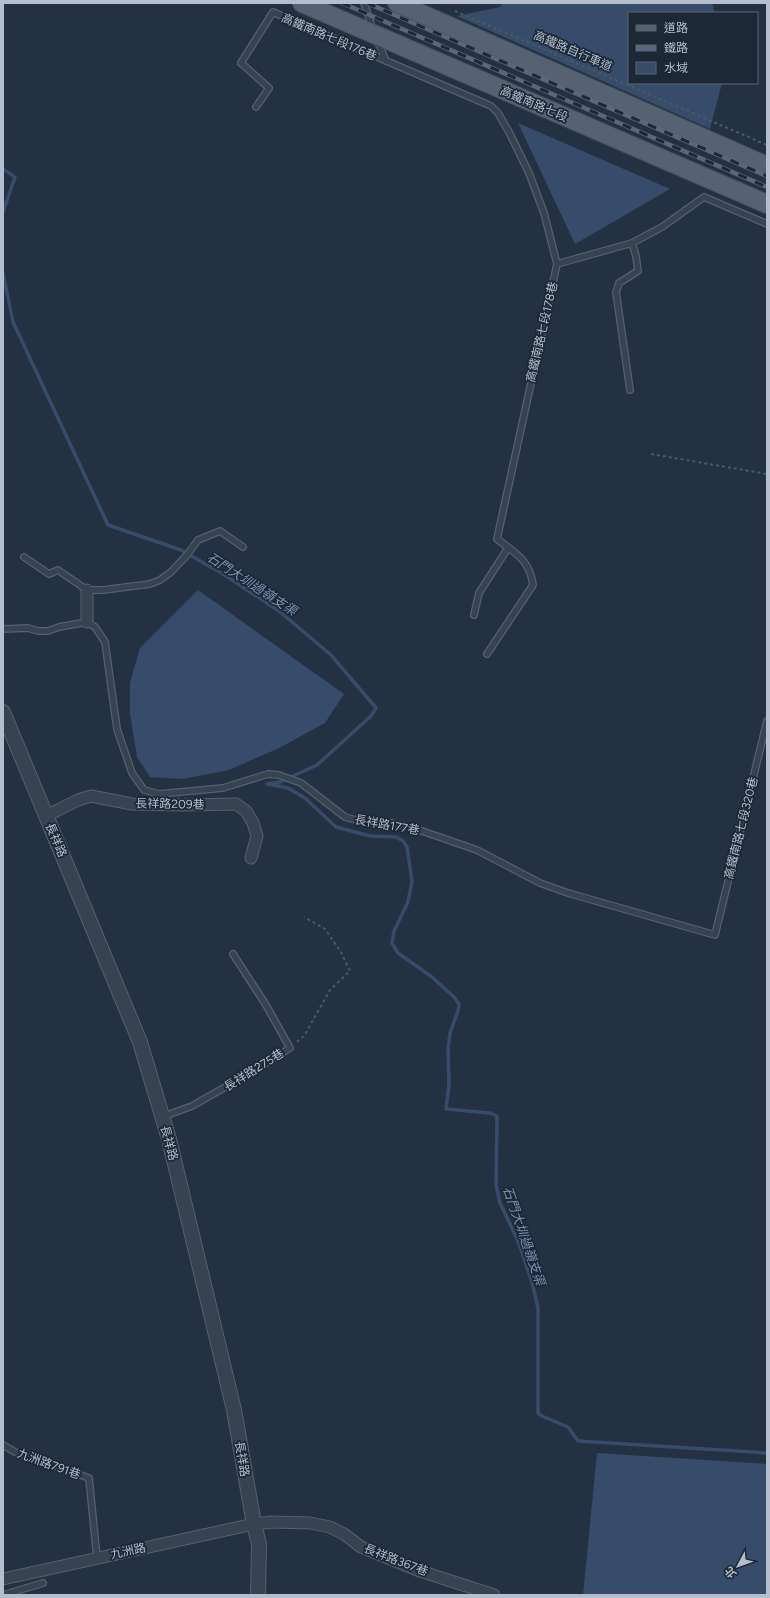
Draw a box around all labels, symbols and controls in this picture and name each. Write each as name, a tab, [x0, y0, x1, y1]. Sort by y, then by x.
street label: 高鐵南路七段176巷	[279, 11, 379, 63]
legend	[628, 12, 758, 84]
text: 道路	[664, 21, 688, 35]
street label: 高鐵路自行車道	[532, 28, 614, 74]
text: 鐵路	[664, 41, 688, 55]
text: 水域	[664, 61, 688, 75]
street label: 高鐵南路七段	[498, 83, 570, 125]
street label: 高鐵南路七段178巷	[524, 280, 560, 384]
water label: 石門大圳過嶺支渠	[204, 549, 301, 620]
street label: 高鐵南路七段320巷	[722, 775, 760, 881]
street label: 長祥路209巷	[135, 796, 205, 812]
street label: 長祥路177巷	[353, 812, 421, 838]
street label: 長祥路	[43, 821, 69, 859]
street label: 長祥路275巷	[221, 1046, 287, 1094]
street label: 長祥路	[158, 1124, 180, 1162]
water label: 石門大圳過嶺支渠	[500, 1184, 549, 1289]
street label: 長祥路	[232, 1440, 252, 1478]
street label: 九洲路791巷	[16, 1446, 82, 1482]
street label: 九洲路	[109, 1540, 147, 1562]
street label: 長祥路367巷	[362, 1541, 430, 1579]
north arrow	[718, 1546, 758, 1586]
text: 北	[722, 1564, 739, 1581]

